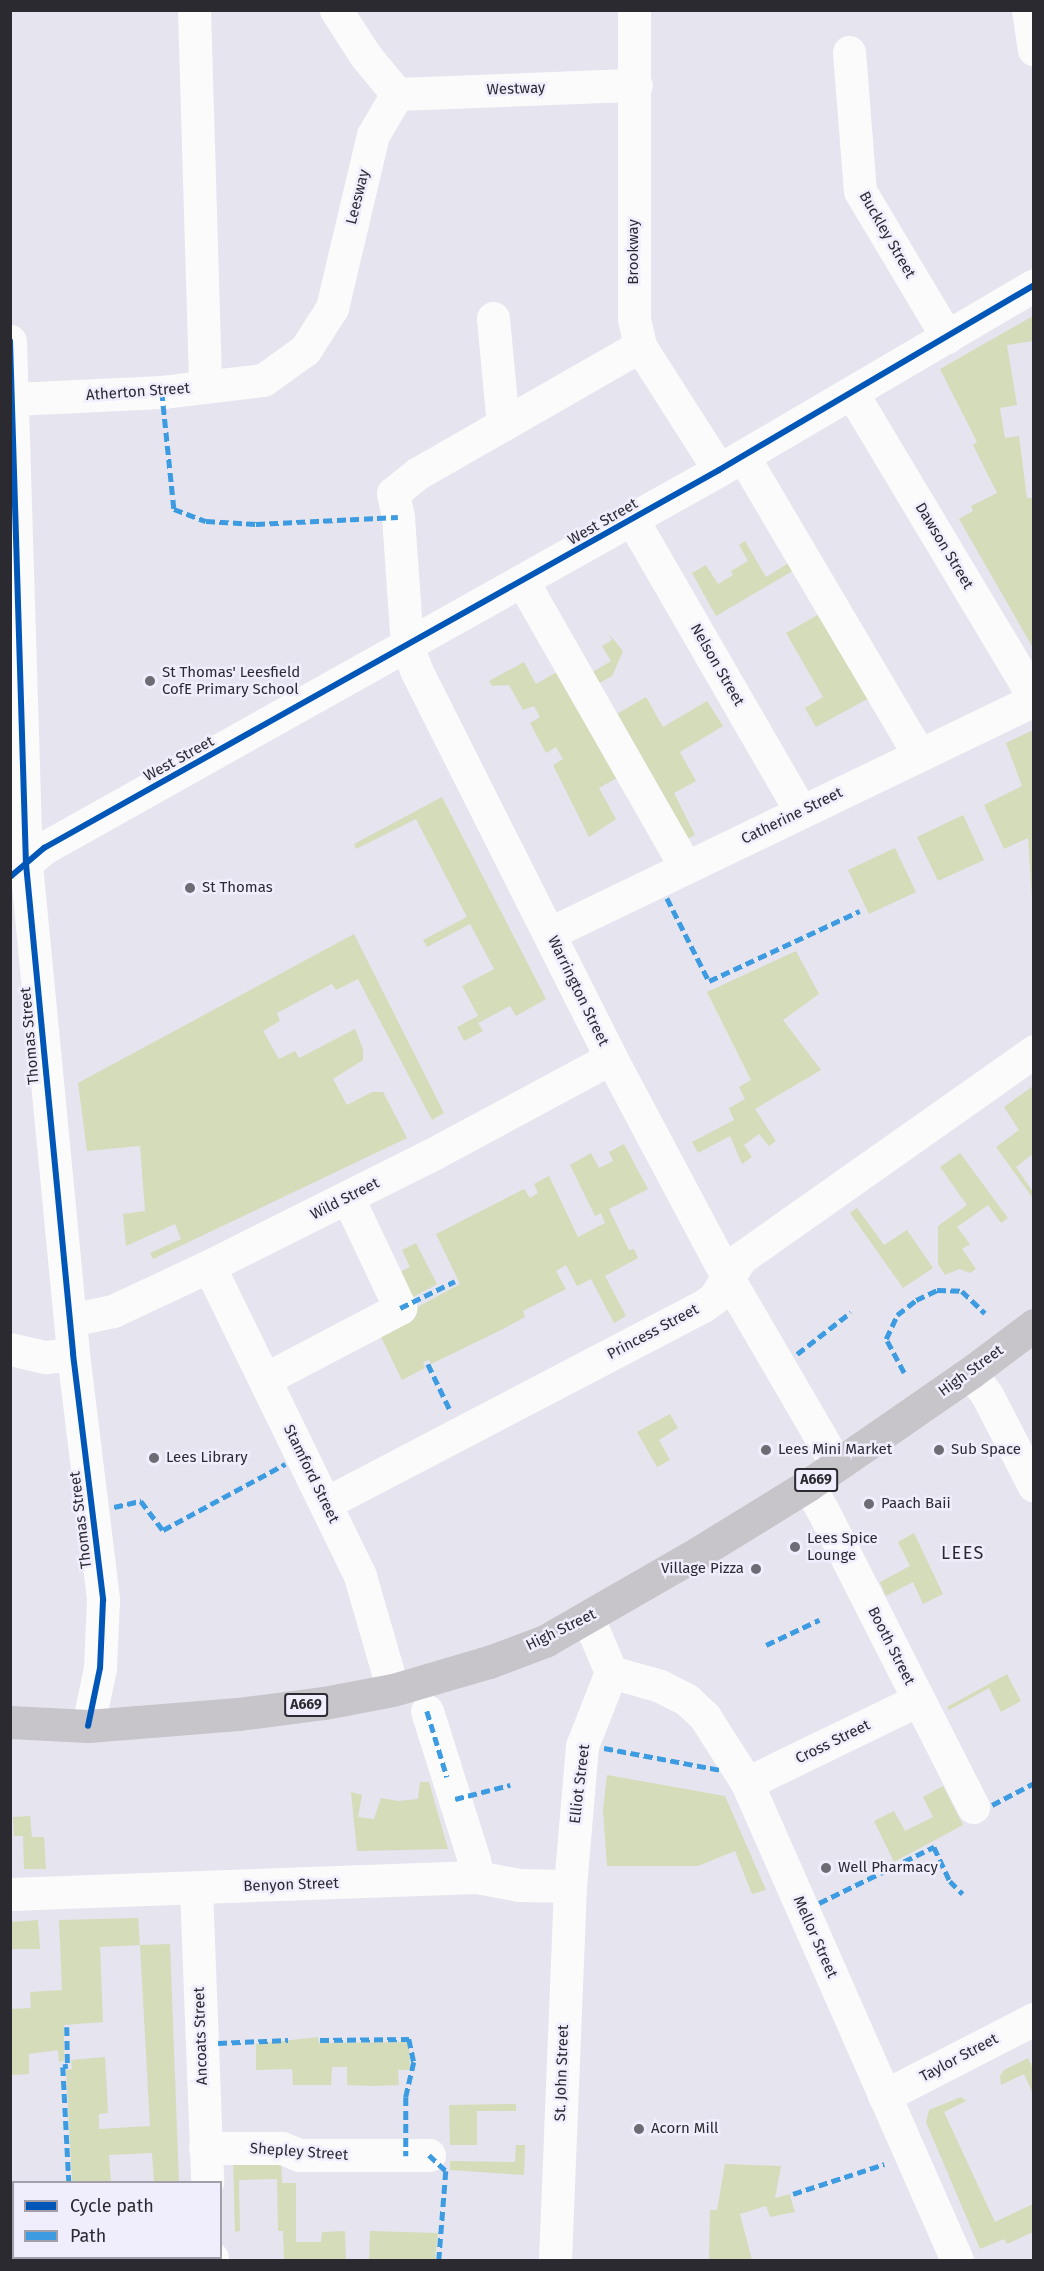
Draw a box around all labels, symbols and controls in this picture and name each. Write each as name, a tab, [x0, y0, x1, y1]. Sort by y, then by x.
street label: Westway	[486, 79, 546, 99]
street label: Leesway	[342, 168, 374, 226]
street label: Buckley Street	[855, 188, 919, 282]
street label: Brookway	[625, 219, 643, 285]
street label: Atherton Street	[85, 379, 191, 405]
street label: West Street	[565, 495, 641, 549]
street label: Dawson Street	[911, 500, 977, 592]
street label: Nelson Street	[686, 621, 748, 709]
place label: St Thomas' Leesfield CofE Primary School	[162, 663, 300, 698]
marker: St Thomas' Leesfield CofE Primary School	[143, 674, 157, 688]
street label: West Street	[141, 732, 217, 786]
street label: Catherine Street	[738, 784, 846, 848]
place label: St Thomas	[202, 879, 273, 897]
marker: St Thomas	[183, 881, 197, 895]
street label: Warrington Street	[544, 933, 612, 1049]
street label: Thomas Street	[17, 986, 43, 1086]
street label: Wild Street	[308, 1174, 382, 1224]
street label: Princess Street	[604, 1300, 702, 1364]
street label: High Street	[935, 1341, 1007, 1401]
street label: Stamford Street	[279, 1422, 343, 1526]
place label: Lees Mini Market	[778, 1441, 892, 1459]
place label: Sub Space	[951, 1441, 1021, 1459]
marker: Lees Mini Market	[759, 1443, 773, 1457]
marker: Sub Space	[932, 1443, 946, 1457]
place label: Lees Library	[166, 1449, 248, 1467]
marker: Lees Library	[147, 1451, 161, 1465]
road number: A669	[794, 1469, 838, 1491]
street label: Thomas Street	[66, 1470, 96, 1570]
place label: Paach Baii	[881, 1495, 951, 1513]
marker: Paach Baii	[862, 1497, 876, 1511]
place label: Lees Spice Lounge	[807, 1529, 878, 1564]
marker: Lees Spice Lounge	[788, 1540, 802, 1554]
district label: LEES	[941, 1542, 985, 1564]
place label: Village Pizza	[661, 1560, 744, 1578]
marker: Village Pizza	[749, 1562, 763, 1576]
street label: Booth Street	[864, 1604, 918, 1688]
street label: High Street	[523, 1605, 599, 1655]
road number: A669	[284, 1694, 328, 1716]
street label: Cross Street	[793, 1716, 873, 1768]
street label: Elliot Street	[566, 1743, 594, 1825]
place label: Well Pharmacy	[838, 1859, 938, 1877]
marker: Well Pharmacy	[819, 1861, 833, 1875]
street label: Benyon Street	[243, 1874, 339, 1896]
street label: Mellor Street	[789, 1893, 841, 1981]
street label: Ancoats Street	[190, 1987, 212, 2085]
street label: St. John Street	[551, 2024, 573, 2122]
street label: Taylor Street	[917, 2030, 1001, 2086]
place label: Acorn Mill	[651, 2120, 718, 2138]
marker: Acorn Mill	[632, 2122, 646, 2136]
street label: Shepley Street	[249, 2140, 349, 2164]
legend	[12, 2181, 222, 2259]
text: Cycle path	[70, 2195, 154, 2217]
text: Path	[70, 2225, 106, 2247]

